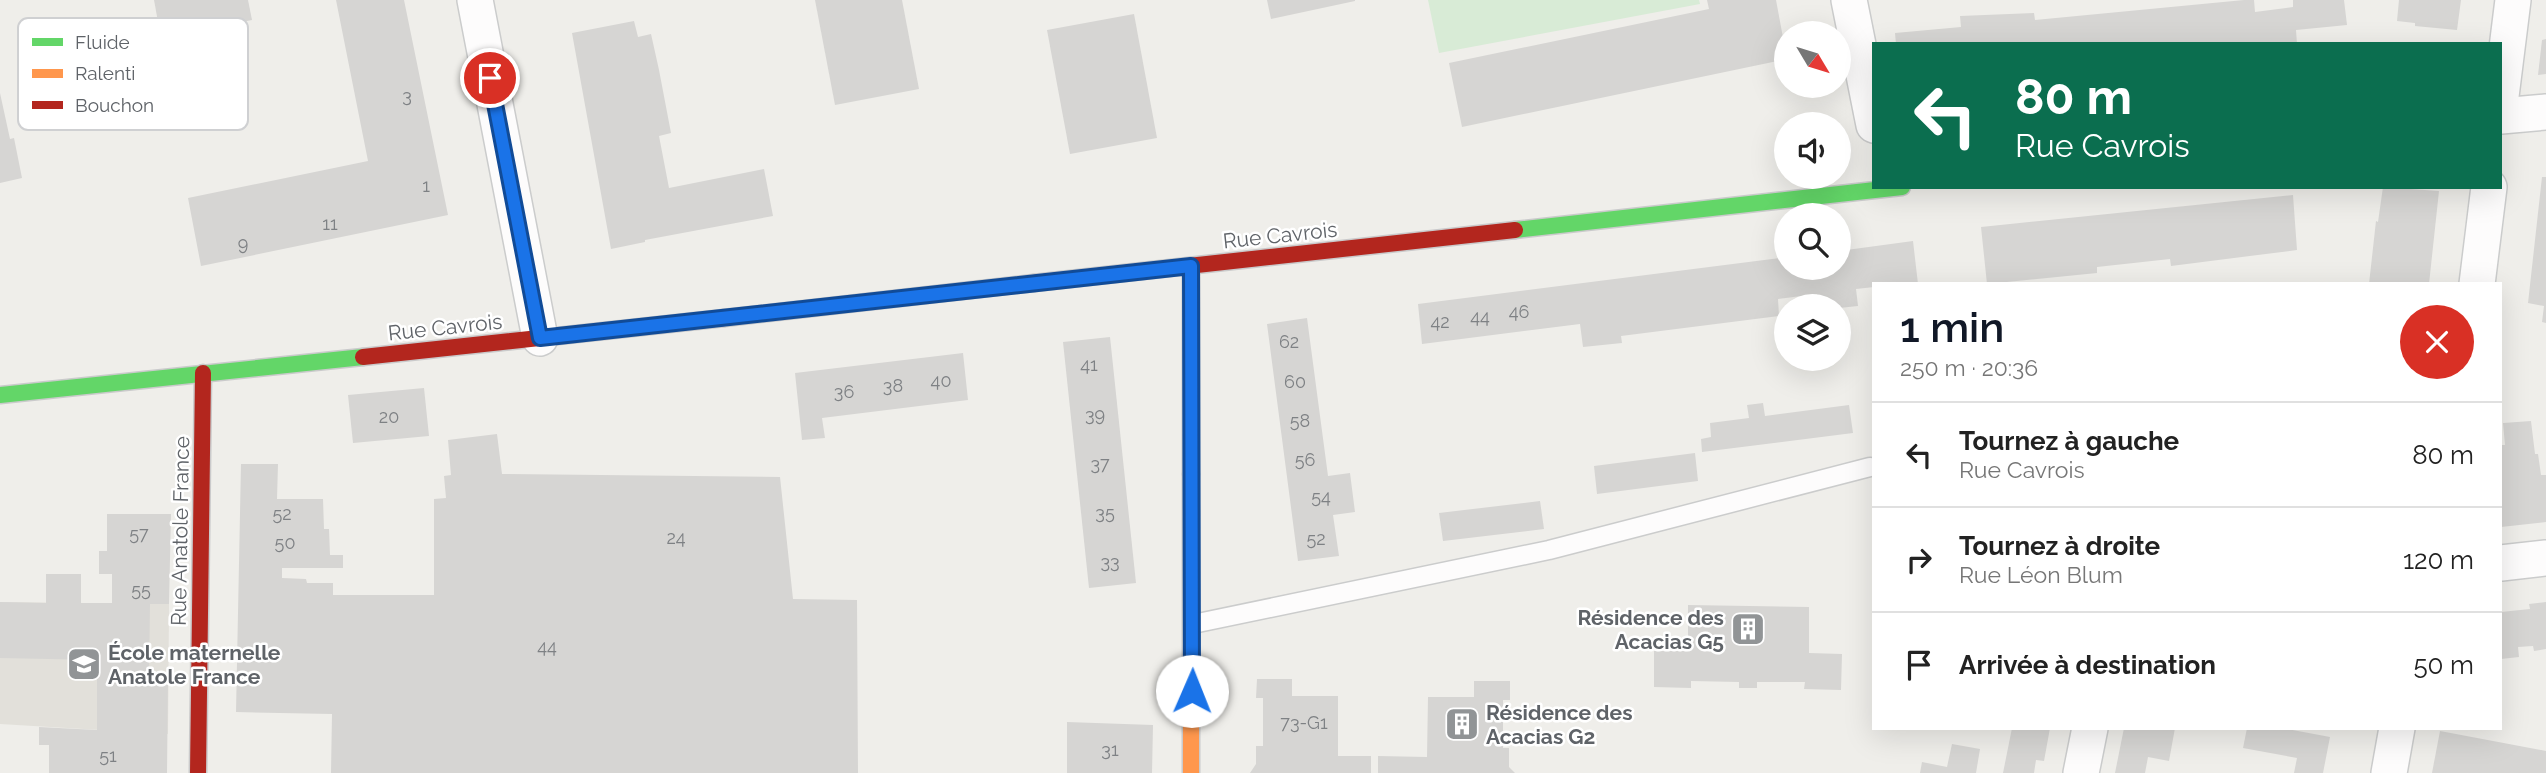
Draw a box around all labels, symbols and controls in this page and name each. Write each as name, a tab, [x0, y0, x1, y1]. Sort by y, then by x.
legend	[18, 18, 248, 130]
north arrow	[1774, 21, 1852, 98]
map controls	[1774, 21, 1851, 371]
text: Fluide	[75, 31, 130, 53]
pin	[460, 48, 520, 108]
icon: arrive	[471, 59, 509, 97]
text: Ralenti	[75, 62, 135, 84]
text: 80 m	[2015, 68, 2132, 125]
icon: left	[1900, 70, 1991, 161]
house number: 3	[402, 85, 412, 106]
text: Bouchon	[75, 94, 154, 116]
button: sound	[1774, 112, 1851, 189]
text: Rue Cavrois	[2015, 127, 2190, 164]
house number: 1	[422, 175, 430, 196]
button: search	[1774, 203, 1851, 280]
house number: 11	[322, 213, 338, 234]
street label: Rue Cavrois	[1222, 217, 1338, 253]
house number: 9	[238, 233, 248, 254]
button: layers	[1774, 294, 1851, 371]
house number: 46	[1509, 301, 1529, 322]
text: 1 min	[1900, 303, 2004, 352]
button: close	[2400, 305, 2474, 379]
house number: 44	[1470, 306, 1490, 327]
street label: Rue Cavrois	[387, 309, 503, 345]
house number: 42	[1430, 311, 1450, 332]
house number: 62	[1279, 331, 1299, 352]
house number: 41	[1080, 354, 1098, 375]
text: 250 m · 20:36	[1900, 354, 2038, 381]
house number: 40	[931, 370, 951, 391]
house number: 60	[1284, 371, 1306, 392]
house number: 38	[883, 375, 903, 396]
house number: 36	[834, 381, 854, 402]
house number: 39	[1085, 404, 1105, 425]
house number: 20	[379, 406, 399, 427]
house number: 58	[1290, 410, 1310, 431]
text: Tournez à gauche	[1959, 426, 2179, 456]
street label: Rue Anatole France	[166, 436, 194, 626]
icon: left	[1900, 436, 1938, 474]
text: 80 m	[2412, 440, 2474, 470]
house number: 56	[1295, 449, 1315, 470]
house number: 37	[1090, 453, 1110, 474]
text: Rue Cavrois	[1959, 456, 2085, 483]
house number: 54	[1311, 486, 1331, 507]
house number: 35	[1095, 502, 1115, 523]
house number: 52	[272, 503, 292, 524]
house number: 57	[129, 523, 149, 544]
house number: 24	[666, 527, 686, 548]
house number: 52	[1306, 528, 1326, 549]
text: Tournez à droite	[1959, 531, 2160, 561]
house number: 50	[275, 532, 295, 553]
icon: right	[1900, 541, 1938, 579]
text: 120 m	[2403, 545, 2474, 575]
house number: 33	[1100, 551, 1120, 572]
text: Rue Léon Blum	[1959, 561, 2123, 588]
house number: 55	[131, 579, 151, 600]
place label: Résidence des Acacias G5	[1577, 605, 1724, 654]
building icon: Résidence des Acacias G5	[1729, 610, 1767, 648]
house number: 44	[537, 636, 557, 657]
place label: École maternelle Anatole France	[108, 640, 281, 689]
school or university icon: École maternelle Anatole France	[65, 645, 103, 683]
icon: arrive	[1900, 646, 1938, 684]
text: Arrivée à destination	[1959, 650, 2216, 680]
text: 50 m	[2413, 650, 2474, 680]
position arrow	[1155, 654, 1229, 728]
place label: Résidence des Acacias G2	[1486, 700, 1633, 749]
building icon: Résidence des Acacias G2	[1443, 705, 1481, 743]
house number: 73-G1	[1280, 712, 1328, 733]
house number: 31	[1101, 739, 1119, 760]
house number: 51	[99, 745, 117, 766]

